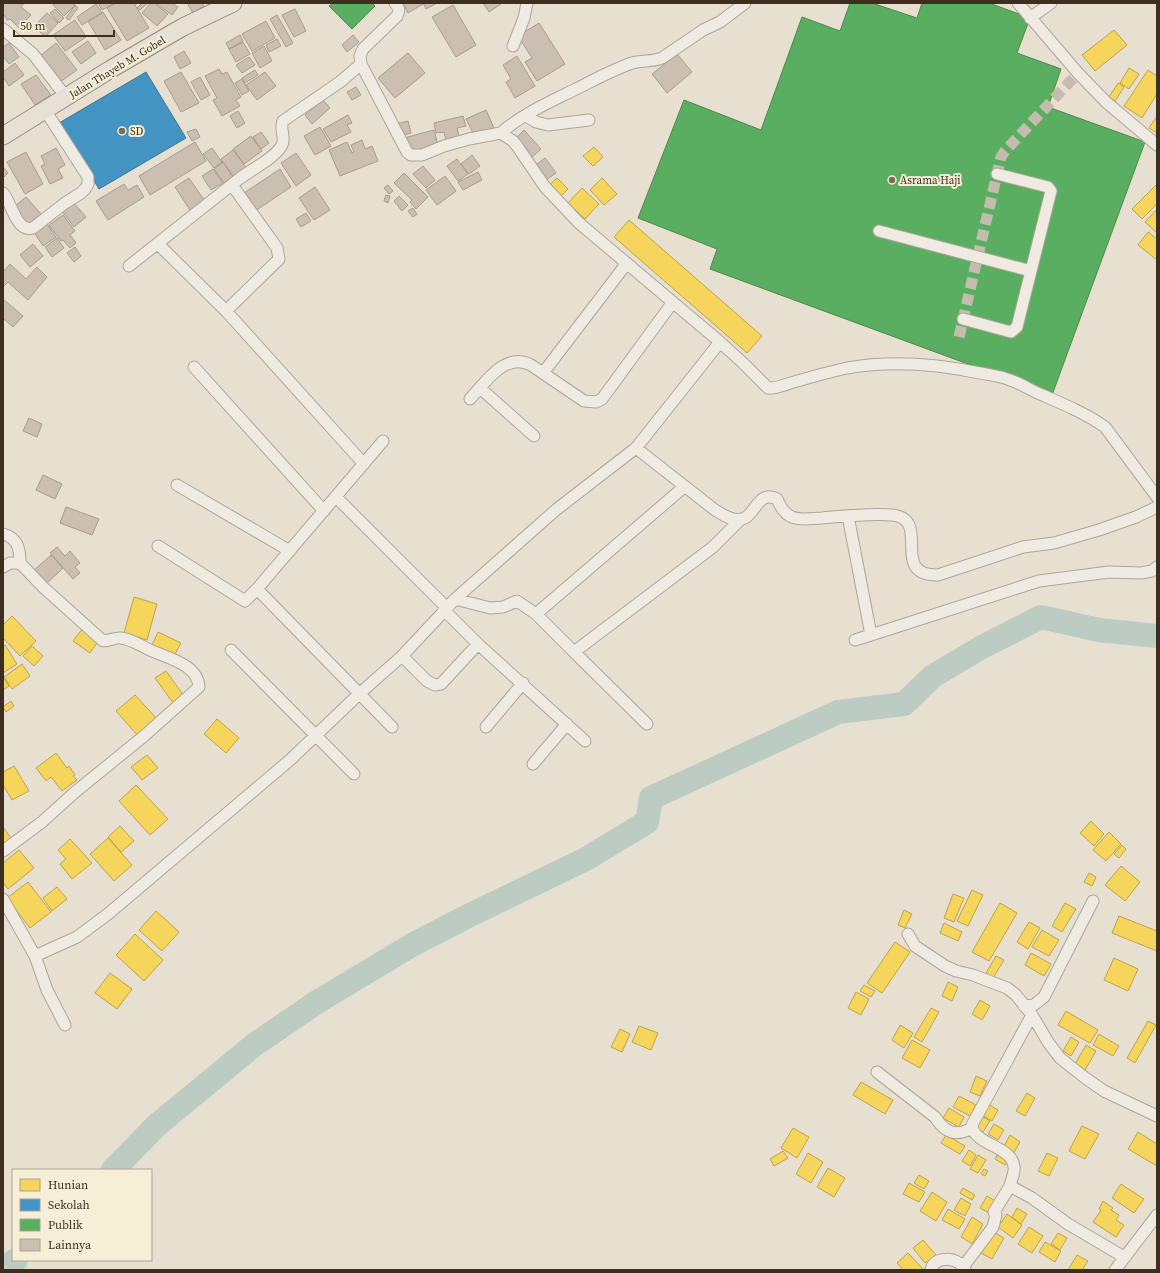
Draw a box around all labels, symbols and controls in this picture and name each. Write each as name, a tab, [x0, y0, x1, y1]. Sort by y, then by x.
scale bar	[14, 12, 114, 38]
text: 50 m	[20, 18, 46, 34]
street label: Jalan Thayeb M. Gobel	[65, 33, 168, 103]
place label: SD	[130, 124, 144, 139]
marker: SD	[117, 126, 127, 136]
place label: Asrama Haji	[900, 173, 961, 188]
marker: Asrama Haji	[887, 175, 897, 185]
legend	[12, 1169, 152, 1261]
text: Hunian	[48, 1177, 88, 1193]
text: Sekolah	[48, 1197, 90, 1213]
text: Publik	[48, 1217, 83, 1233]
text: Lainnya	[48, 1237, 92, 1253]

